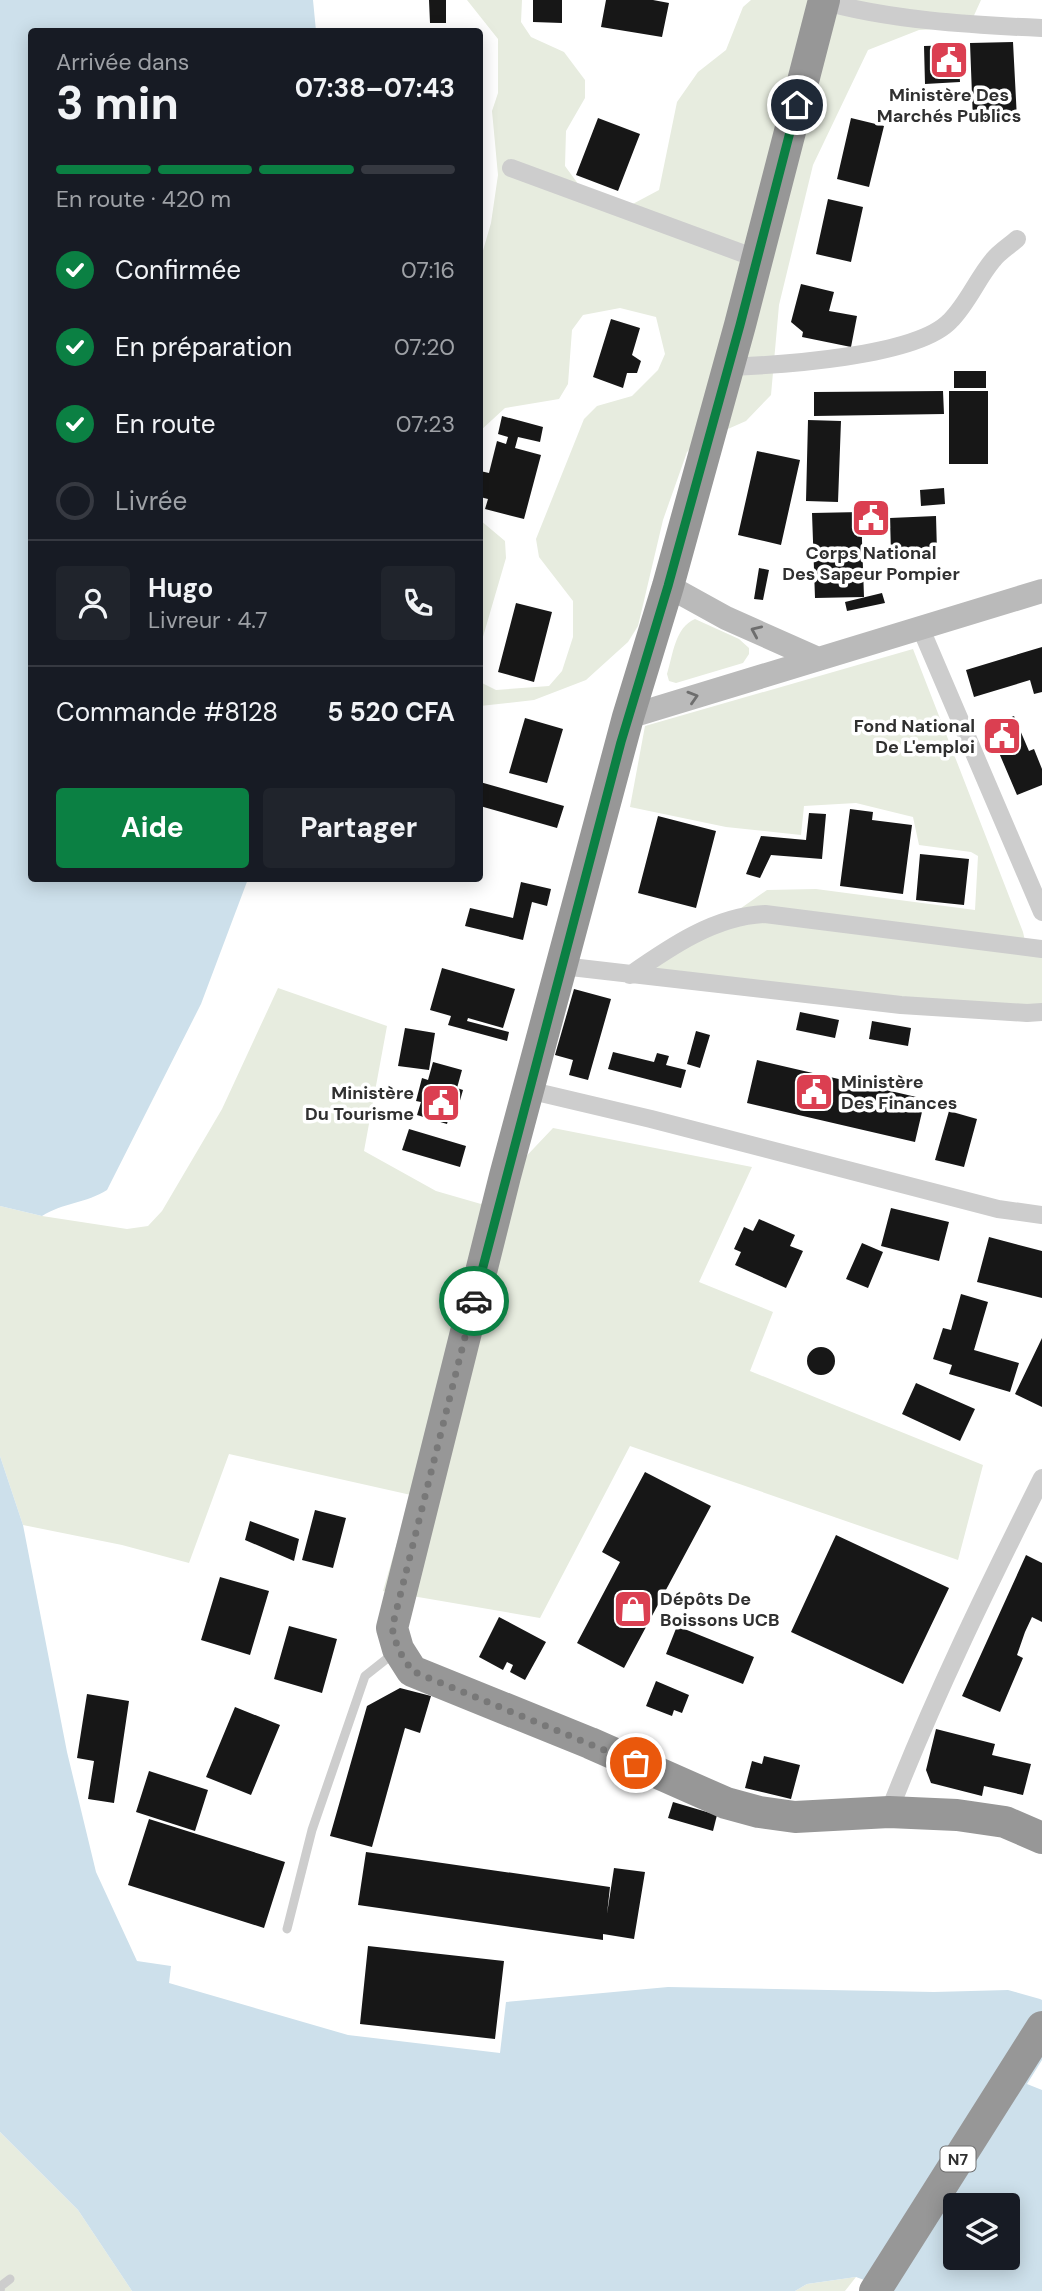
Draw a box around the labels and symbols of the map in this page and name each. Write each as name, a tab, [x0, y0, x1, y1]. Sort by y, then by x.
public building icon: Ministère Des Marchés Publics	[928, 39, 970, 81]
pin	[767, 75, 827, 135]
place label: Ministère Des Marchés Publics	[877, 83, 1021, 128]
public building icon: Corps National Des Sapeur Pompier	[850, 497, 892, 539]
place label: Corps National Des Sapeur Pompier	[782, 541, 960, 586]
one-way arrow	[750, 625, 763, 639]
one-way arrow	[687, 690, 699, 705]
place label: Fond National De L'emploi	[854, 714, 975, 759]
public building icon: Fond National De L'emploi	[981, 715, 1023, 757]
place label: Ministère Des Finances	[841, 1070, 957, 1115]
public building icon: Ministère Des Finances	[793, 1071, 835, 1113]
place label: Ministère Du Tourisme	[305, 1081, 414, 1126]
public building icon: Ministère Du Tourisme	[420, 1082, 462, 1124]
courier	[439, 1266, 509, 1336]
place label: Dépôts De Boissons UCB	[660, 1587, 780, 1632]
shop icon: Dépôts De Boissons UCB	[612, 1588, 654, 1630]
pin	[606, 1733, 666, 1793]
road number: N7	[940, 2146, 976, 2172]

